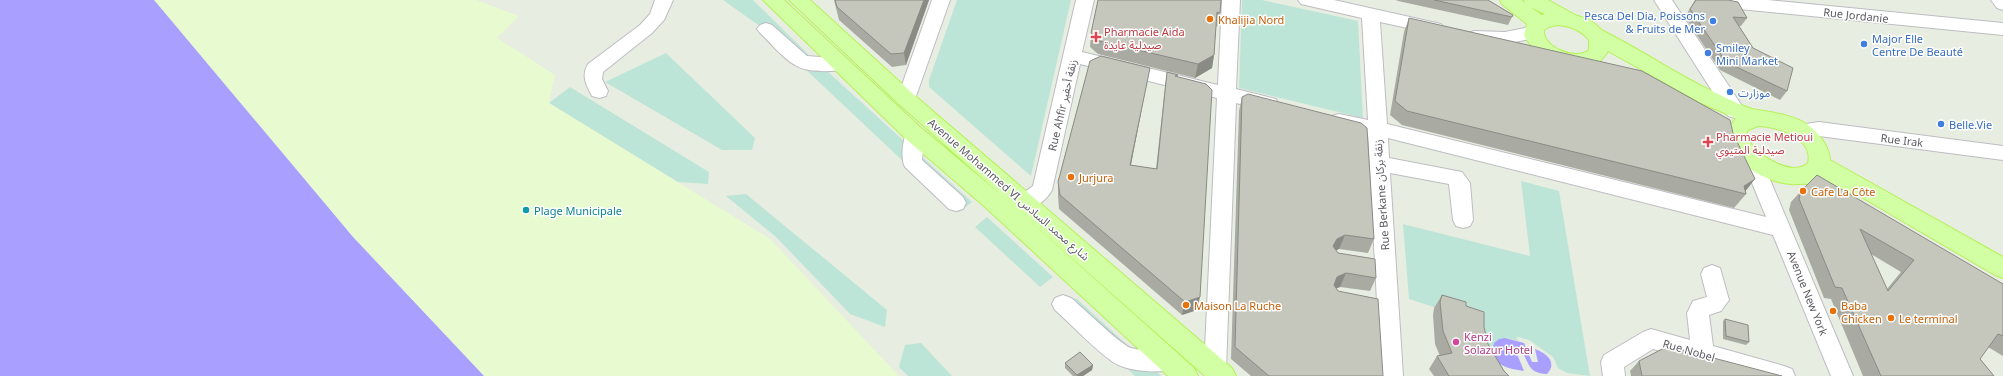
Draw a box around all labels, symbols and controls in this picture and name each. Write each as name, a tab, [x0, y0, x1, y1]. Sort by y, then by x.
street label: Rue Jordanie	[1823, 4, 1889, 26]
place label: Pesca Del Dia, Poissons & Fruits de Mer	[1584, 8, 1705, 36]
place label: Khalijia Nord	[1218, 12, 1284, 27]
marker: Khalijia Nord	[1205, 14, 1215, 24]
marker: Pesca Del Dia, Poissons & Fruits de Mer	[1708, 16, 1718, 26]
place label: Pharmacie Aida صيدلية عايدة	[1104, 24, 1185, 52]
place label: Major Elle Centre De Beauté	[1872, 31, 1963, 59]
marker: Pharmacie Aida صيدلية عايدة	[1091, 32, 1101, 42]
marker: Major Elle Centre De Beauté	[1859, 39, 1869, 49]
place label: Smiley Mini Market	[1716, 40, 1778, 68]
marker: Smiley Mini Market	[1703, 48, 1713, 58]
street label: Rue Ahfir زنقة أحفير	[1044, 58, 1080, 152]
place label: موزارت	[1738, 85, 1771, 100]
marker: موزارت	[1725, 87, 1735, 97]
street label: Avenue Mohammed VI شارع محمد السادس	[924, 115, 1093, 264]
place label: Belle.Vie	[1949, 117, 1992, 132]
marker: Belle.Vie	[1936, 119, 1946, 129]
place label: Pharmacie Metioui صيدلية المتيوي	[1716, 129, 1813, 159]
street label: Rue Irak	[1880, 130, 1924, 150]
marker: Pharmacie Metioui صيدلية المتيوي	[1703, 137, 1713, 147]
street label: Rue Berkane زنقة بركان	[1370, 139, 1392, 251]
place label: Jurjura	[1078, 170, 1113, 185]
marker: Jurjura	[1066, 172, 1076, 182]
place label: Cafe La Côte	[1811, 184, 1876, 199]
marker: Cafe La Côte	[1798, 186, 1808, 196]
place label: Plage Municipale	[534, 203, 622, 218]
marker: Plage Municipale	[521, 205, 531, 215]
street label: Avenue New York	[1784, 248, 1832, 338]
place label: Maison La Ruche	[1194, 298, 1281, 313]
place label: Baba Chicken	[1841, 298, 1882, 326]
marker: Maison La Ruche	[1181, 300, 1191, 310]
marker: Baba Chicken	[1828, 306, 1838, 316]
place label: Le terminal	[1899, 311, 1957, 326]
marker: Le terminal	[1886, 313, 1896, 323]
place label: Kenzi Solazur Hotel	[1464, 329, 1533, 357]
street label: Rue Nobel	[1661, 335, 1717, 365]
marker: Kenzi Solazur Hotel	[1451, 337, 1461, 347]

